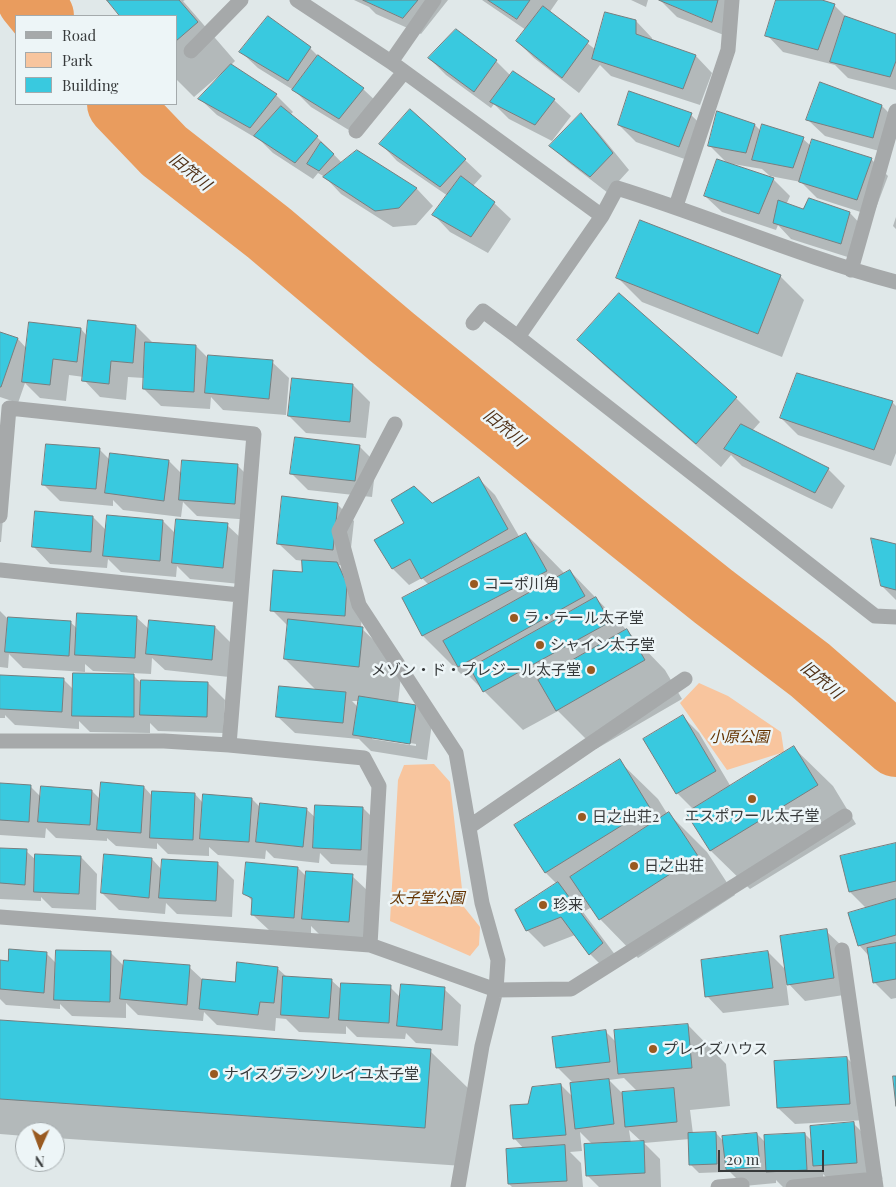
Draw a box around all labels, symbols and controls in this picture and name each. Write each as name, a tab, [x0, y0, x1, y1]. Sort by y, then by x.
legend	[15, 15, 178, 105]
text: Road	[62, 25, 96, 45]
text: Park	[62, 50, 93, 70]
text: Building	[62, 75, 118, 95]
water label: 旧笊川	[165, 149, 215, 195]
water label: 旧笊川	[479, 405, 529, 451]
place label: コーポ川角	[484, 575, 559, 593]
marker: コーポ川角	[468, 578, 480, 590]
place label: ラ・テール太子堂	[524, 609, 644, 627]
marker: ラ・テール太子堂	[508, 612, 520, 624]
place label: シャイン太子堂	[550, 636, 655, 654]
marker: シャイン太子堂	[534, 639, 546, 651]
water label: 旧笊川	[796, 657, 846, 703]
place label: メゾン・ド・プレジール太子堂	[371, 661, 581, 679]
marker: メゾン・ド・プレジール太子堂	[585, 664, 597, 676]
park label: 小原公園	[709, 728, 769, 746]
marker: エスポワール太子堂	[746, 793, 758, 805]
place label: エスポワール太子堂	[685, 807, 819, 825]
place label: 日之出荘2	[592, 808, 659, 826]
marker: 日之出荘2	[576, 811, 588, 823]
place label: 日之出荘	[644, 857, 704, 875]
marker: 日之出荘	[628, 860, 640, 872]
park label: 太子堂公園	[390, 889, 464, 907]
place label: 珍来	[553, 896, 583, 914]
marker: 珍来	[537, 899, 549, 911]
place label: プレイズハウス	[663, 1040, 768, 1058]
marker: プレイズハウス	[647, 1043, 659, 1055]
place label: ナイスグランソレイユ太子堂	[224, 1065, 419, 1083]
marker: ナイスグランソレイユ太子堂	[208, 1068, 220, 1080]
north arrow	[15, 1122, 65, 1172]
scale bar	[721, 1140, 827, 1172]
text: 20 m	[726, 1149, 759, 1169]
text: N	[34, 1152, 45, 1171]

